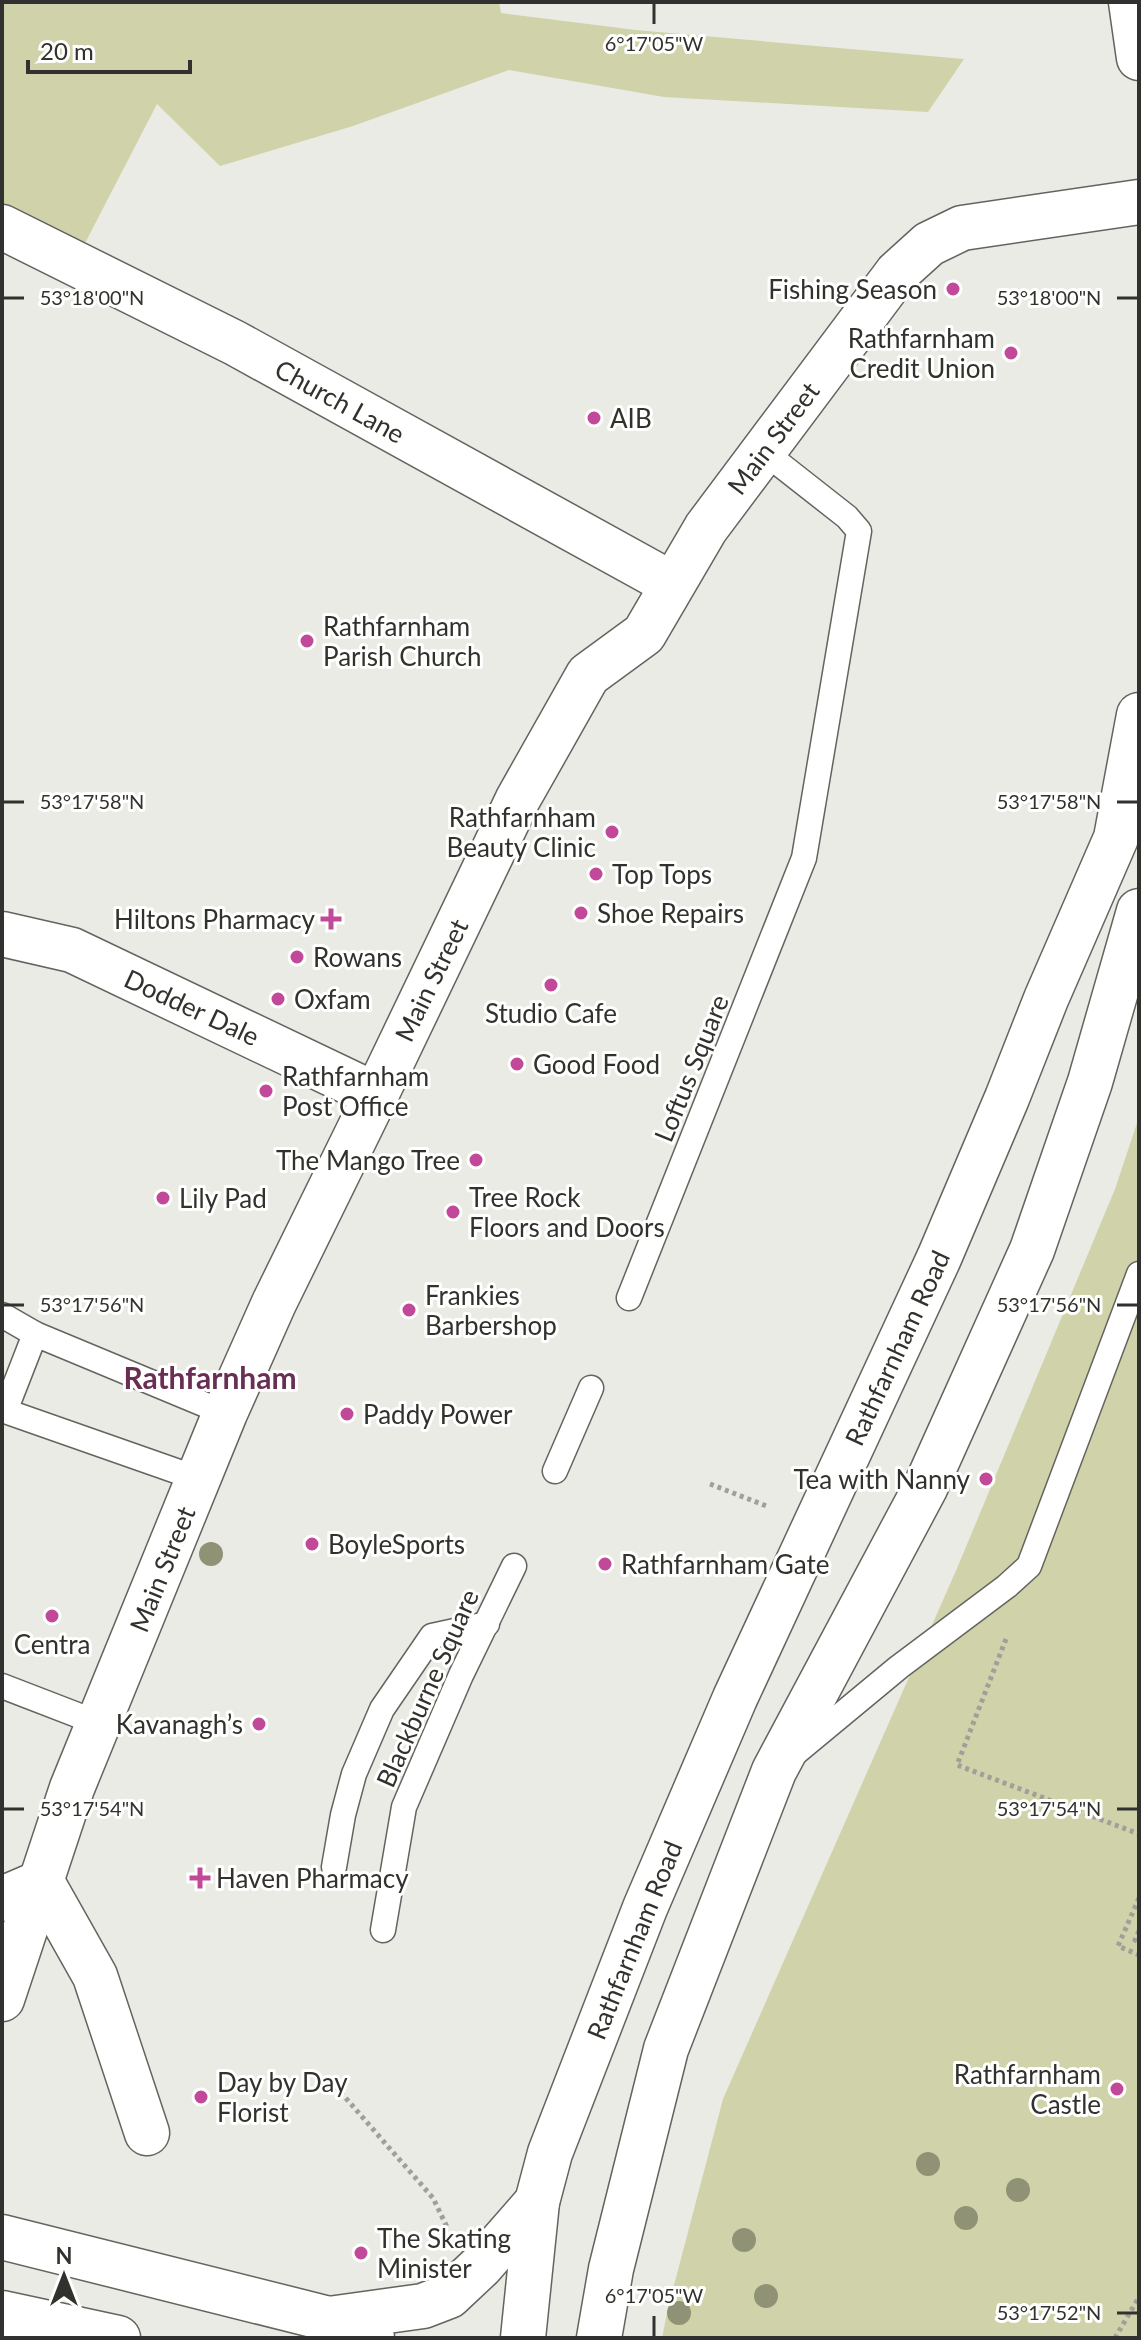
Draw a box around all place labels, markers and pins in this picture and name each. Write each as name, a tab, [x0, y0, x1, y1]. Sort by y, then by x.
place label: Fishing Season	[768, 273, 937, 305]
marker: Fishing Season	[944, 280, 962, 298]
place label: Rathfarnham Credit Union	[848, 322, 995, 384]
marker: Rathfarnham Credit Union	[1002, 344, 1020, 362]
place label: AIB	[610, 402, 652, 434]
marker: AIB	[585, 409, 603, 427]
place label: Rathfarnham Parish Church	[323, 610, 481, 672]
marker: Rathfarnham Parish Church	[298, 632, 316, 650]
place label: Rathfarnham Beauty Clinic	[447, 801, 596, 863]
marker: Rathfarnham Beauty Clinic	[603, 823, 621, 841]
place label: Top Tops	[612, 858, 712, 890]
marker: Top Tops	[587, 865, 605, 883]
place label: Shoe Repairs	[597, 897, 744, 929]
place label: Hiltons Pharmacy	[114, 903, 316, 935]
marker: Shoe Repairs	[572, 904, 590, 922]
marker: Hiltons Pharmacy	[322, 910, 340, 928]
place label: Rowans	[313, 941, 402, 973]
marker: Rowans	[288, 948, 306, 966]
marker: Studio Cafe	[542, 976, 560, 994]
place label: Oxfam	[294, 983, 371, 1015]
marker: Oxfam	[269, 990, 287, 1008]
place label: Studio Cafe	[485, 997, 617, 1029]
place label: Good Food	[533, 1048, 660, 1080]
marker: Good Food	[508, 1055, 526, 1073]
place label: Rathfarnham Post Office	[282, 1060, 429, 1122]
marker: Rathfarnham Post Office	[257, 1082, 275, 1100]
place label: The Mango Tree	[276, 1144, 460, 1176]
marker: The Mango Tree	[467, 1151, 485, 1169]
place label: Tree Rock Floors and Doors	[469, 1181, 665, 1243]
place label: Lily Pad	[179, 1182, 267, 1214]
marker: Lily Pad	[154, 1189, 172, 1207]
marker: Tree Rock Floors and Doors	[444, 1203, 462, 1221]
place label: Frankies Barbershop	[425, 1279, 557, 1341]
marker: Frankies Barbershop	[400, 1301, 418, 1319]
place label: Paddy Power	[363, 1398, 513, 1430]
marker: Paddy Power	[338, 1405, 356, 1423]
place label: Tea with Nanny	[793, 1463, 971, 1495]
marker: Tea with Nanny	[977, 1470, 995, 1488]
place label: BoyleSports	[328, 1528, 465, 1560]
marker: BoyleSports	[303, 1535, 321, 1553]
place label: Rathfarnham Gate	[621, 1548, 830, 1580]
marker: Rathfarnham Gate	[596, 1555, 614, 1573]
marker: Centra	[43, 1607, 61, 1625]
place label: Centra	[14, 1628, 90, 1660]
place label: Kavanagh’s	[116, 1708, 243, 1740]
marker: Kavanagh’s	[250, 1715, 268, 1733]
place label: Haven Pharmacy	[216, 1862, 409, 1894]
marker: Haven Pharmacy	[191, 1869, 209, 1887]
place label: Rathfarnham Castle	[954, 2058, 1101, 2120]
place label: Day by Day Florist	[217, 2066, 348, 2128]
marker: Rathfarnham Castle	[1108, 2080, 1126, 2098]
marker: Day by Day Florist	[192, 2088, 210, 2106]
place label: The Skating Minister	[377, 2222, 511, 2284]
marker: The Skating Minister	[352, 2244, 370, 2262]

